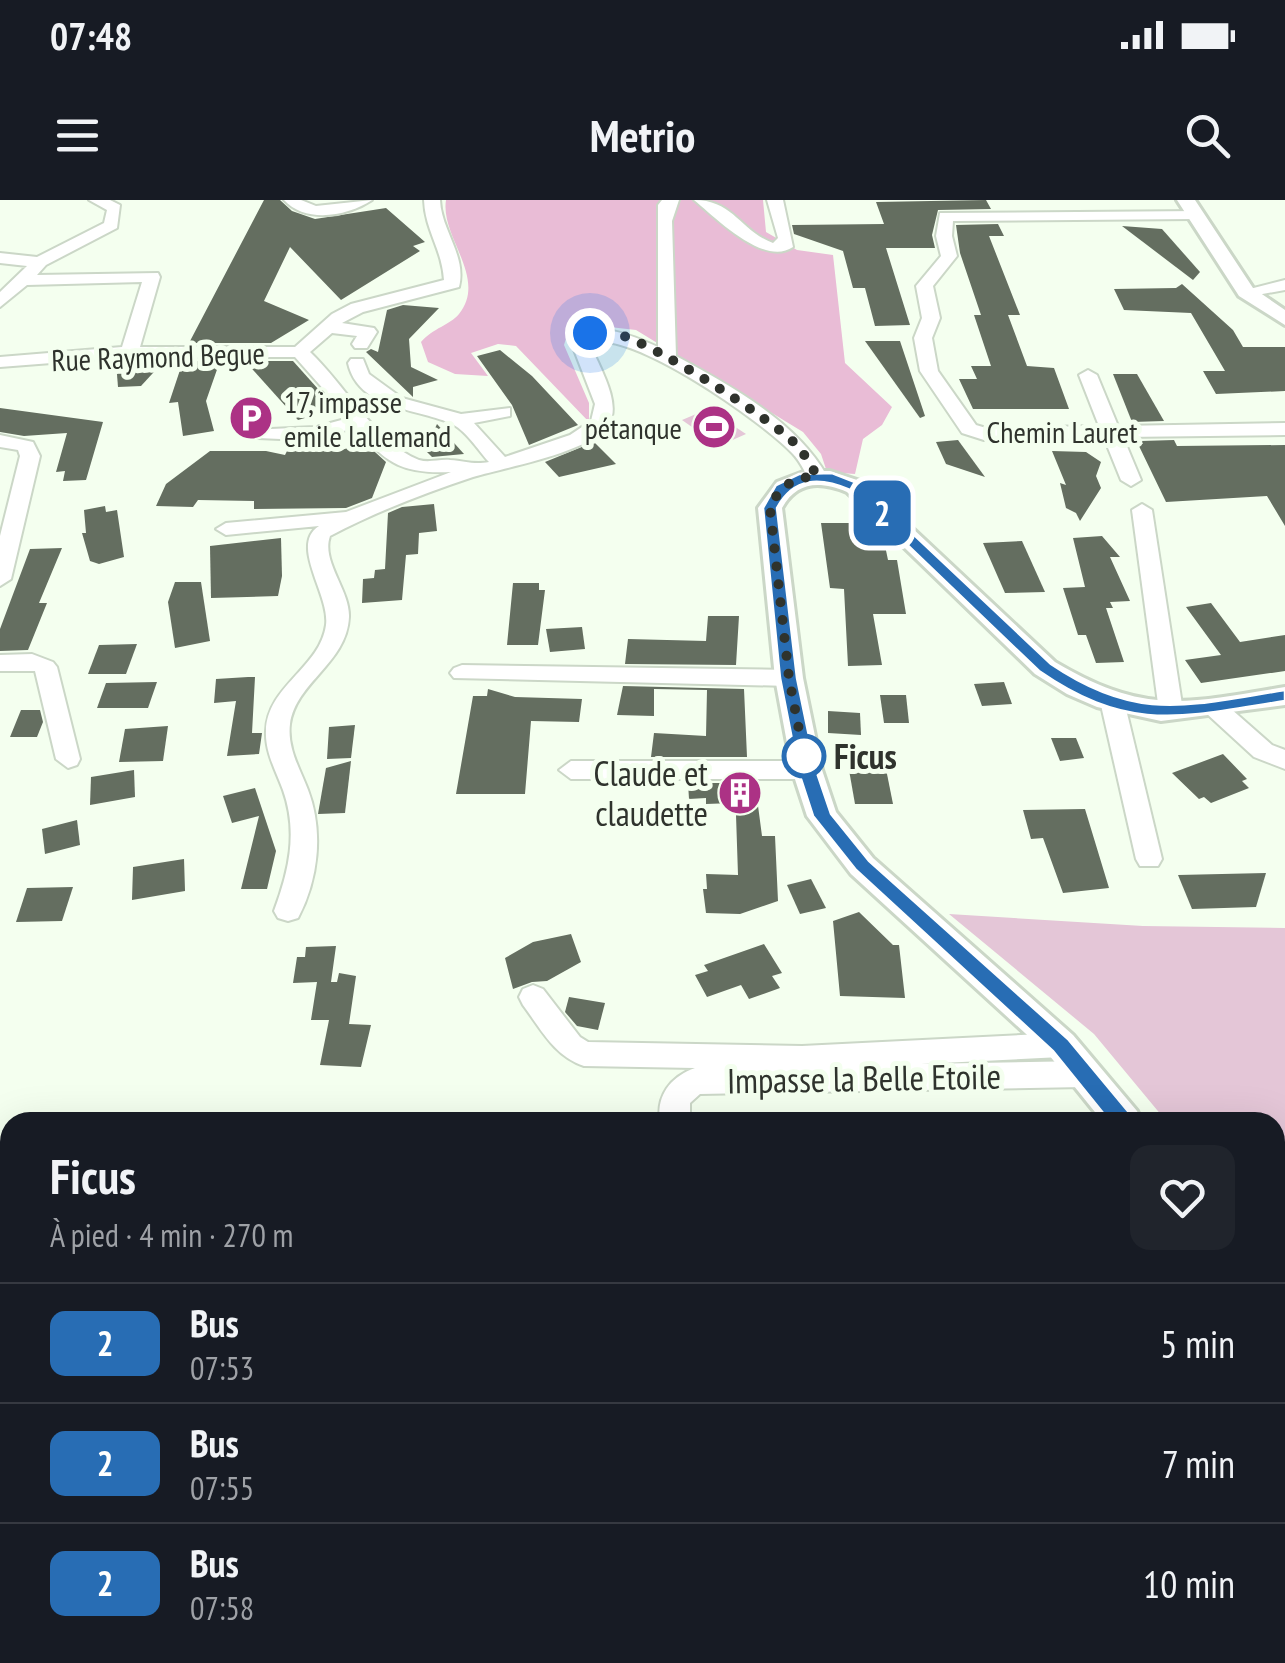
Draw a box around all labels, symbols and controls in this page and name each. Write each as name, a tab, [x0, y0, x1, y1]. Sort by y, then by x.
text: 07:48	[50, 11, 132, 60]
text: Metrio	[590, 106, 695, 164]
icon: menu	[50, 108, 105, 163]
icon: search	[1180, 108, 1235, 163]
your location	[565, 308, 615, 358]
street label: Rue Raymond Begue	[51, 333, 265, 379]
place label: 17, impasse emile lallemand	[284, 382, 451, 455]
parking icon: 17, impasse emile lallemand	[228, 395, 274, 441]
sports icon: pétanque	[691, 404, 737, 450]
place label: pétanque	[585, 408, 682, 447]
street label: Chemin Lauret	[987, 412, 1138, 451]
line badge: 2	[850, 480, 914, 546]
text: 2	[874, 490, 890, 536]
place label: Ficus	[834, 733, 897, 779]
marker: Ficus	[783, 735, 825, 777]
place label: Claude et claudette	[594, 750, 708, 836]
building icon: Claude et claudette	[717, 770, 763, 816]
street label: Impasse la Belle Etoile	[727, 1053, 1001, 1103]
text: Ficus	[50, 1145, 136, 1207]
button: heart	[1130, 1145, 1235, 1250]
text: À pied · 4 min · 270 m	[50, 1214, 293, 1256]
text: Bus	[190, 1298, 239, 1347]
text: 5 min	[1160, 1319, 1235, 1368]
text: 2	[97, 1320, 113, 1366]
text: 07:53	[190, 1347, 254, 1389]
text: Bus	[190, 1418, 239, 1467]
text: 7 min	[1162, 1439, 1235, 1488]
text: 2	[97, 1440, 113, 1486]
text: 07:55	[190, 1467, 254, 1509]
text: Bus	[190, 1538, 239, 1587]
text: 10 min	[1143, 1559, 1235, 1608]
text: 2	[97, 1560, 113, 1606]
text: 07:58	[190, 1587, 254, 1629]

